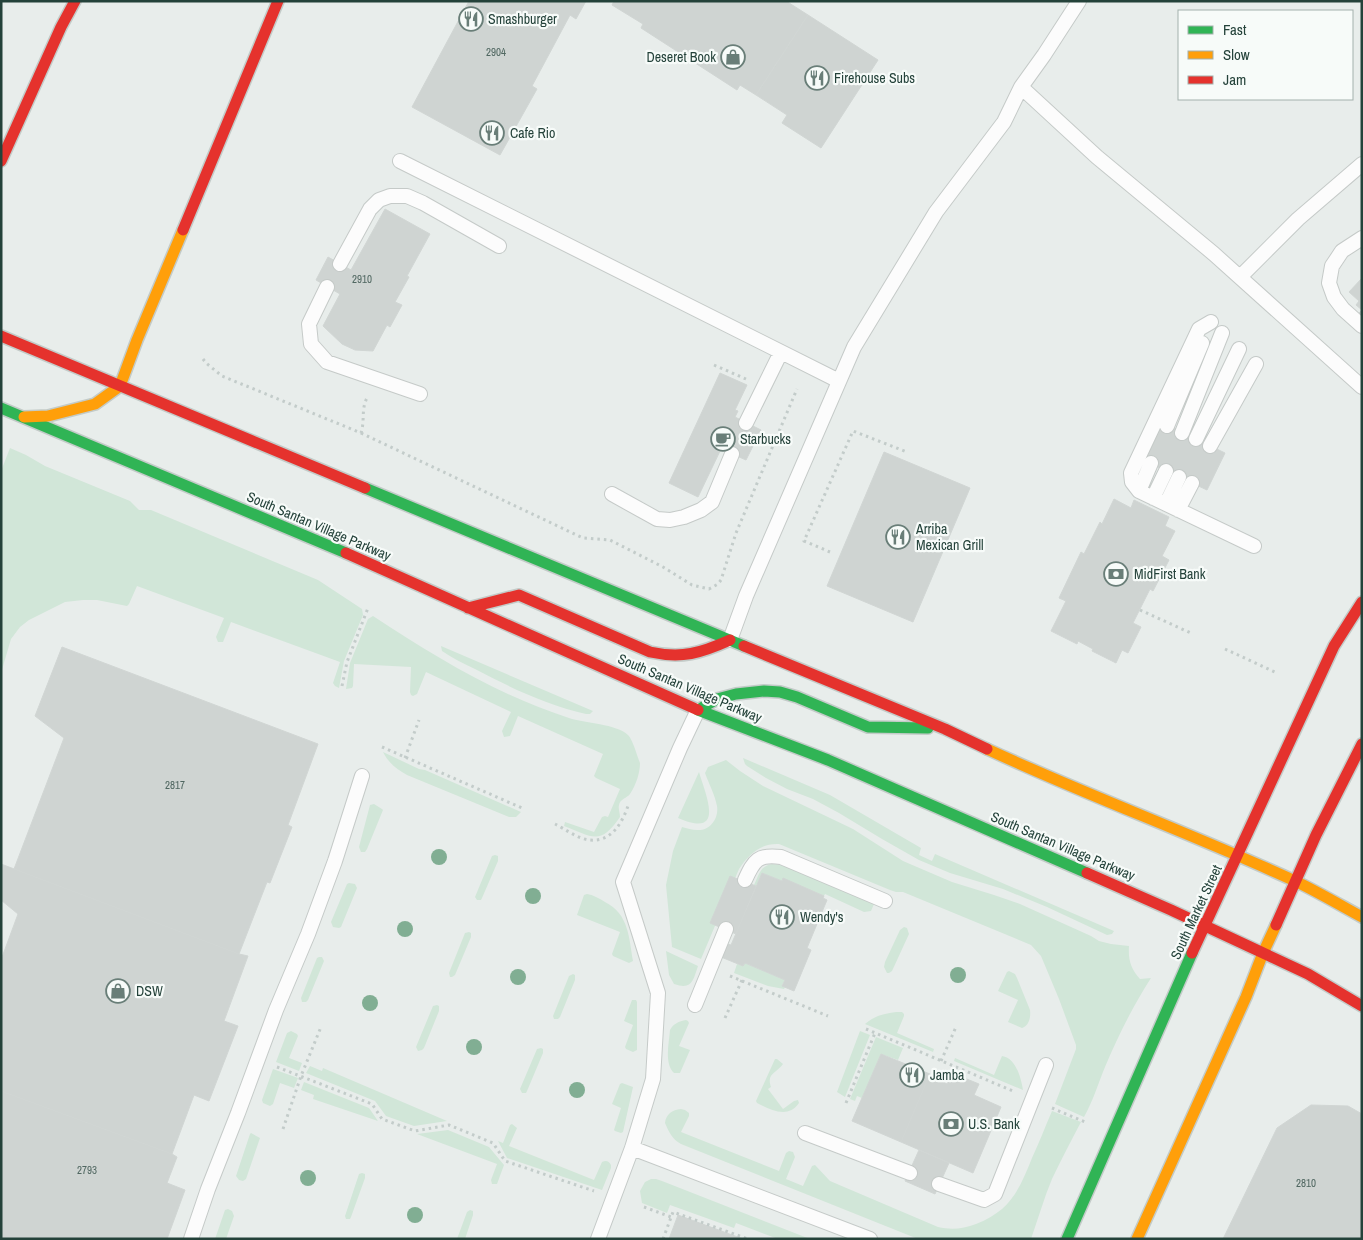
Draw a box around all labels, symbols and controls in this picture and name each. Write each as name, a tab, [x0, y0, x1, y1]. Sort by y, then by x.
restaurant icon: Smashburger	[458, 6, 484, 32]
place label: Smashburger	[488, 10, 557, 28]
legend	[1178, 10, 1353, 100]
text: Fast	[1223, 19, 1247, 40]
shop icon: Deseret Book	[720, 44, 746, 70]
text: Slow	[1223, 44, 1250, 65]
house number: 2904	[486, 45, 506, 59]
place label: Deseret Book	[646, 48, 716, 66]
restaurant icon: Firehouse Subs	[804, 65, 830, 91]
place label: Firehouse Subs	[834, 69, 915, 87]
text: Jam	[1223, 69, 1246, 90]
restaurant icon: Cafe Rio	[479, 120, 505, 146]
place label: Cafe Rio	[510, 124, 555, 142]
house number: 2910	[352, 272, 372, 286]
cafe icon: Starbucks	[710, 426, 736, 452]
place label: Starbucks	[740, 430, 791, 448]
street label: South Santan Village Parkway	[244, 487, 394, 565]
place label: Arriba Mexican Grill	[915, 520, 984, 554]
restaurant icon: Arriba Mexican Grill	[885, 524, 911, 550]
bank icon: MidFirst Bank	[1103, 561, 1129, 587]
place label: MidFirst Bank	[1134, 565, 1206, 583]
street label: South Santan Village Parkway	[615, 649, 765, 727]
house number: 2817	[165, 778, 185, 792]
street label: South Santan Village Parkway	[988, 807, 1138, 885]
street label: South Market Street	[1166, 862, 1226, 962]
restaurant icon: Wendy's	[769, 904, 795, 930]
place label: Wendy's	[800, 908, 844, 926]
shop icon: DSW	[105, 978, 131, 1004]
place label: DSW	[136, 982, 163, 1000]
restaurant icon: Jamba	[899, 1062, 925, 1088]
place label: Jamba	[930, 1066, 965, 1084]
bank icon: U.S. Bank	[938, 1111, 964, 1137]
place label: U.S. Bank	[968, 1115, 1020, 1133]
house number: 2793	[77, 1163, 97, 1177]
house number: 2810	[1296, 1176, 1316, 1190]

